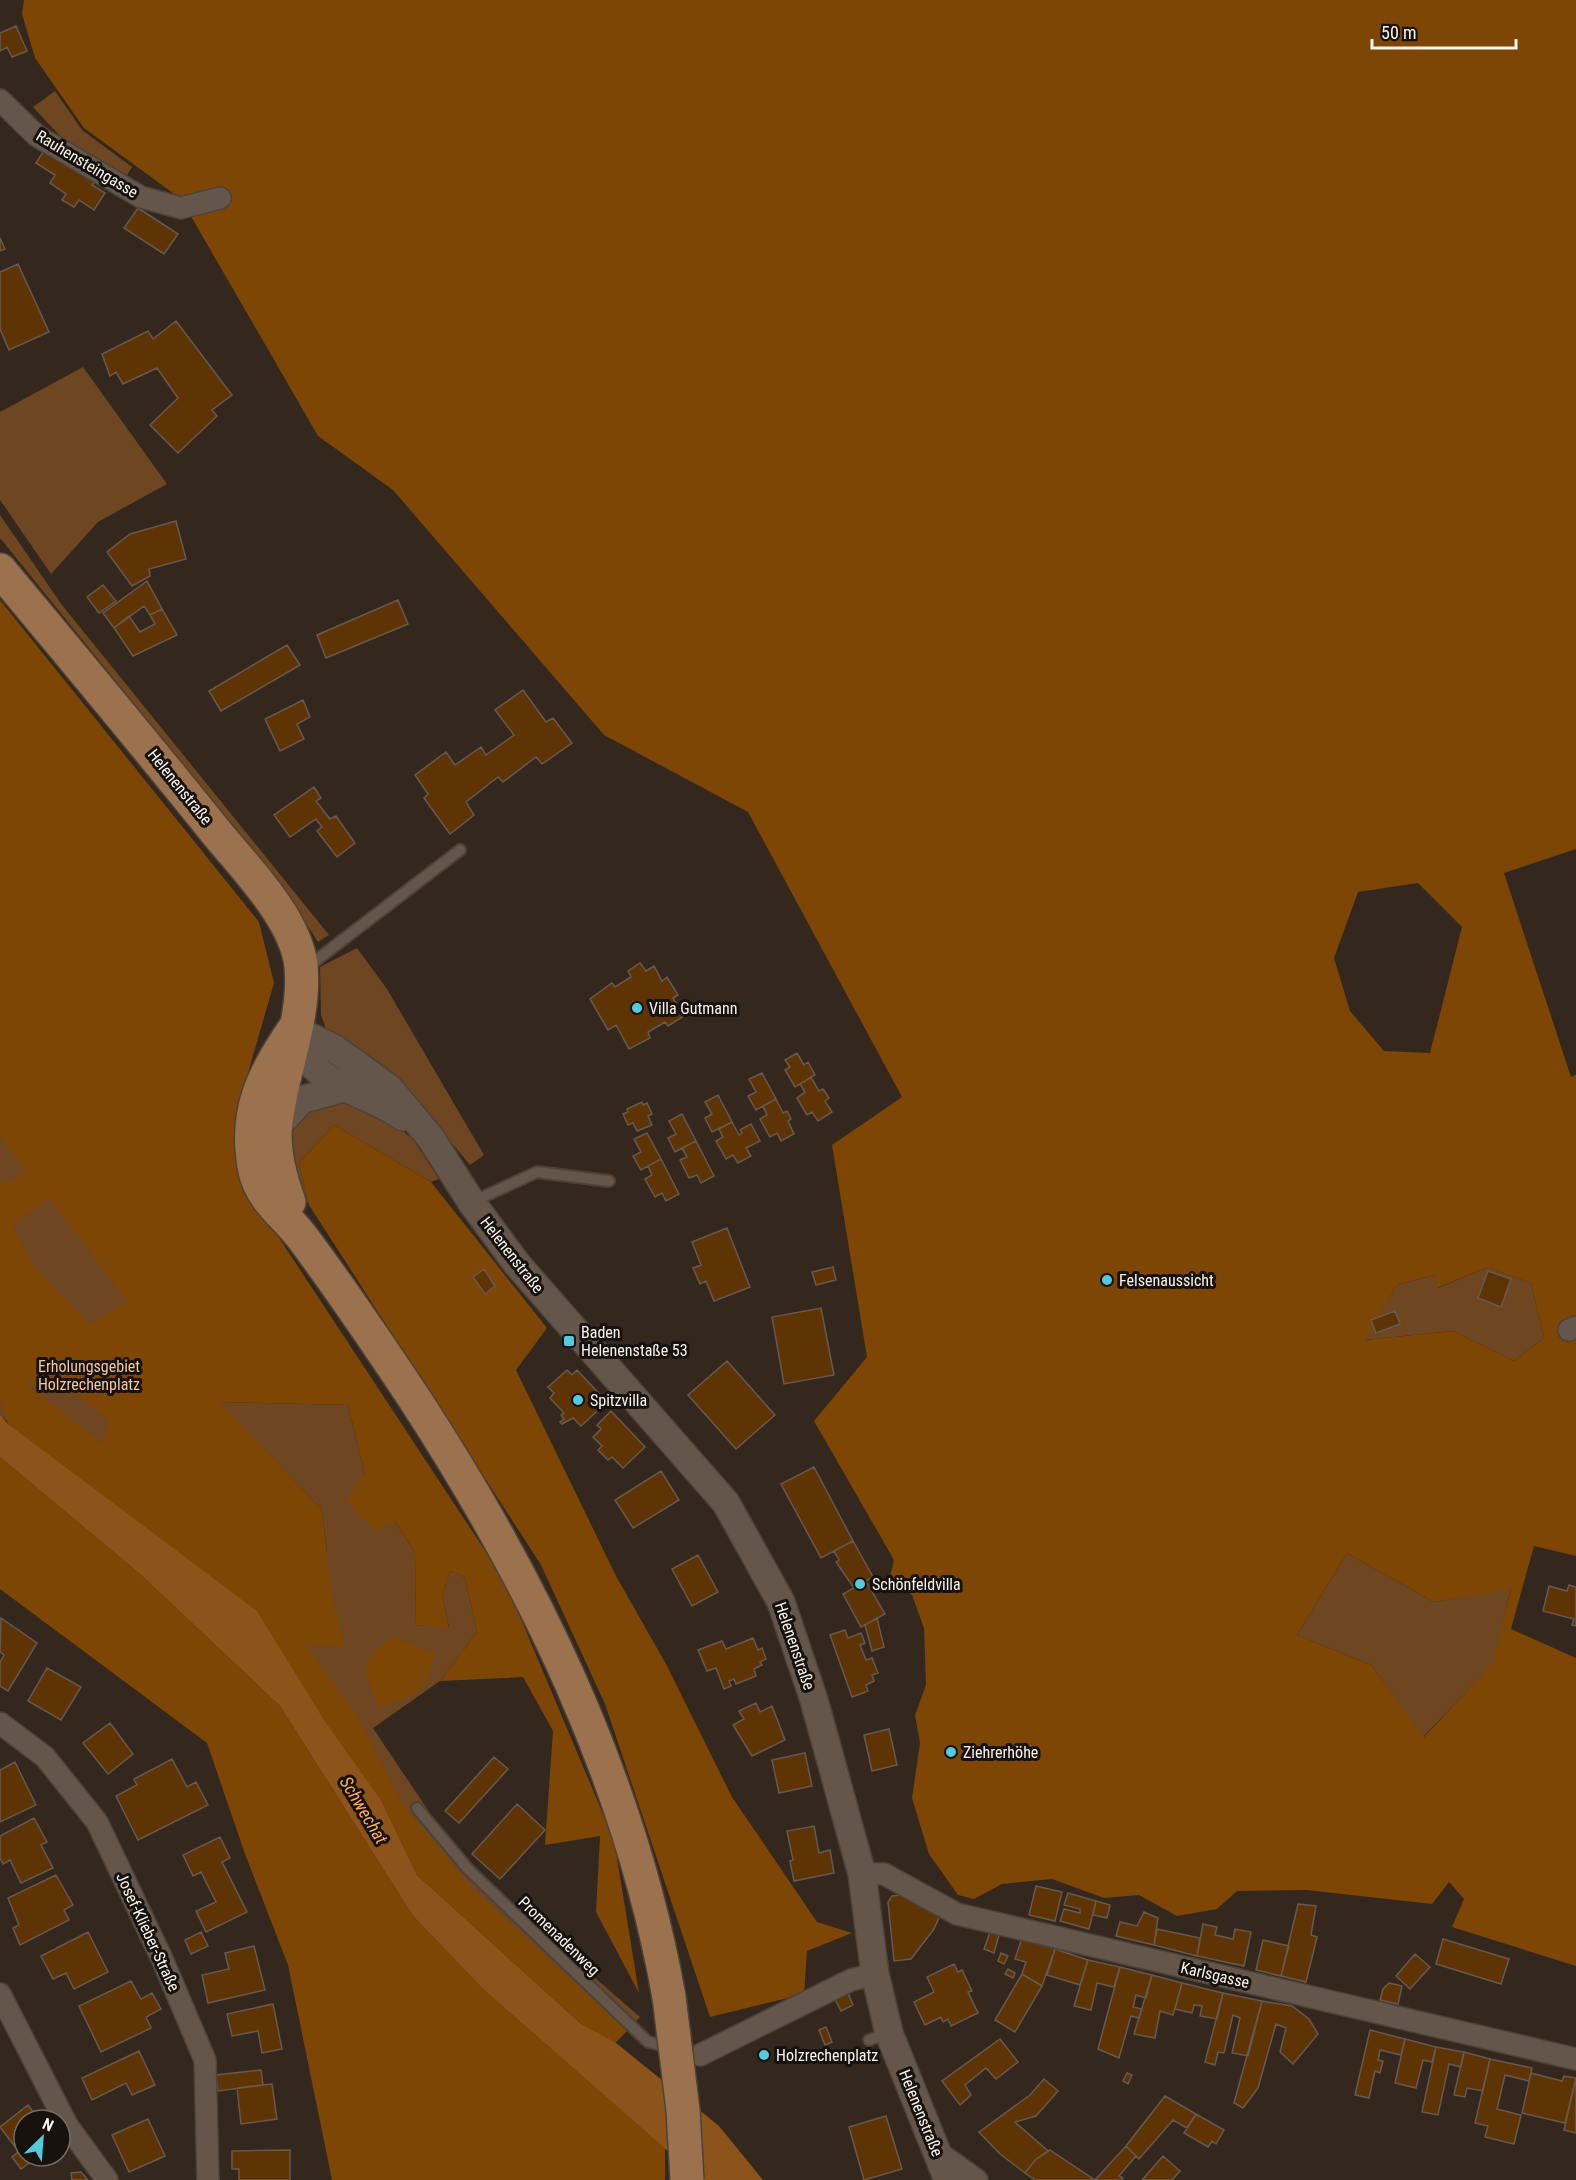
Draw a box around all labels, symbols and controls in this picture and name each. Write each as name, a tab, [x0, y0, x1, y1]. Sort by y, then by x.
scale bar	[1372, 12, 1516, 50]
text: 50 m	[1381, 22, 1416, 43]
street label: Rauhensteingasse	[33, 126, 141, 202]
street label: Helenenstraße	[144, 745, 216, 829]
place label: Villa Gutmann	[649, 999, 737, 1018]
marker: Villa Gutmann	[630, 1001, 644, 1015]
street label: Helenenstraße	[476, 1213, 548, 1297]
place label: Felsenaussicht	[1119, 1271, 1214, 1290]
marker: Felsenaussicht	[1100, 1273, 1114, 1287]
place label: Baden Helenenstaße 53	[581, 1323, 688, 1360]
marker: Baden Helenenstaße 53	[562, 1334, 576, 1348]
park label: Erholungsgebiet Holzrechenplatz	[38, 1357, 140, 1394]
place label: Spitzvilla	[590, 1391, 647, 1410]
marker: Spitzvilla	[571, 1393, 585, 1407]
place label: Schönfeldvilla	[872, 1575, 961, 1594]
marker: Schönfeldvilla	[853, 1577, 867, 1591]
street label: Helenenstraße	[771, 1600, 819, 1692]
place label: Ziehrerhöhe	[963, 1743, 1038, 1762]
marker: Ziehrerhöhe	[944, 1745, 958, 1759]
water label: Schwechat	[336, 1772, 393, 1848]
street label: Josef-Klieber-Straße	[112, 1870, 184, 1994]
street label: Promenadenweg	[514, 1893, 604, 1979]
street label: Karlsgasse	[1179, 1958, 1251, 1992]
place label: Holzrechenplatz	[776, 2046, 878, 2065]
marker: Holzrechenplatz	[757, 2048, 771, 2062]
street label: Helenenstraße	[895, 2067, 947, 2159]
north arrow	[12, 2108, 72, 2168]
text: N	[40, 2114, 57, 2136]

